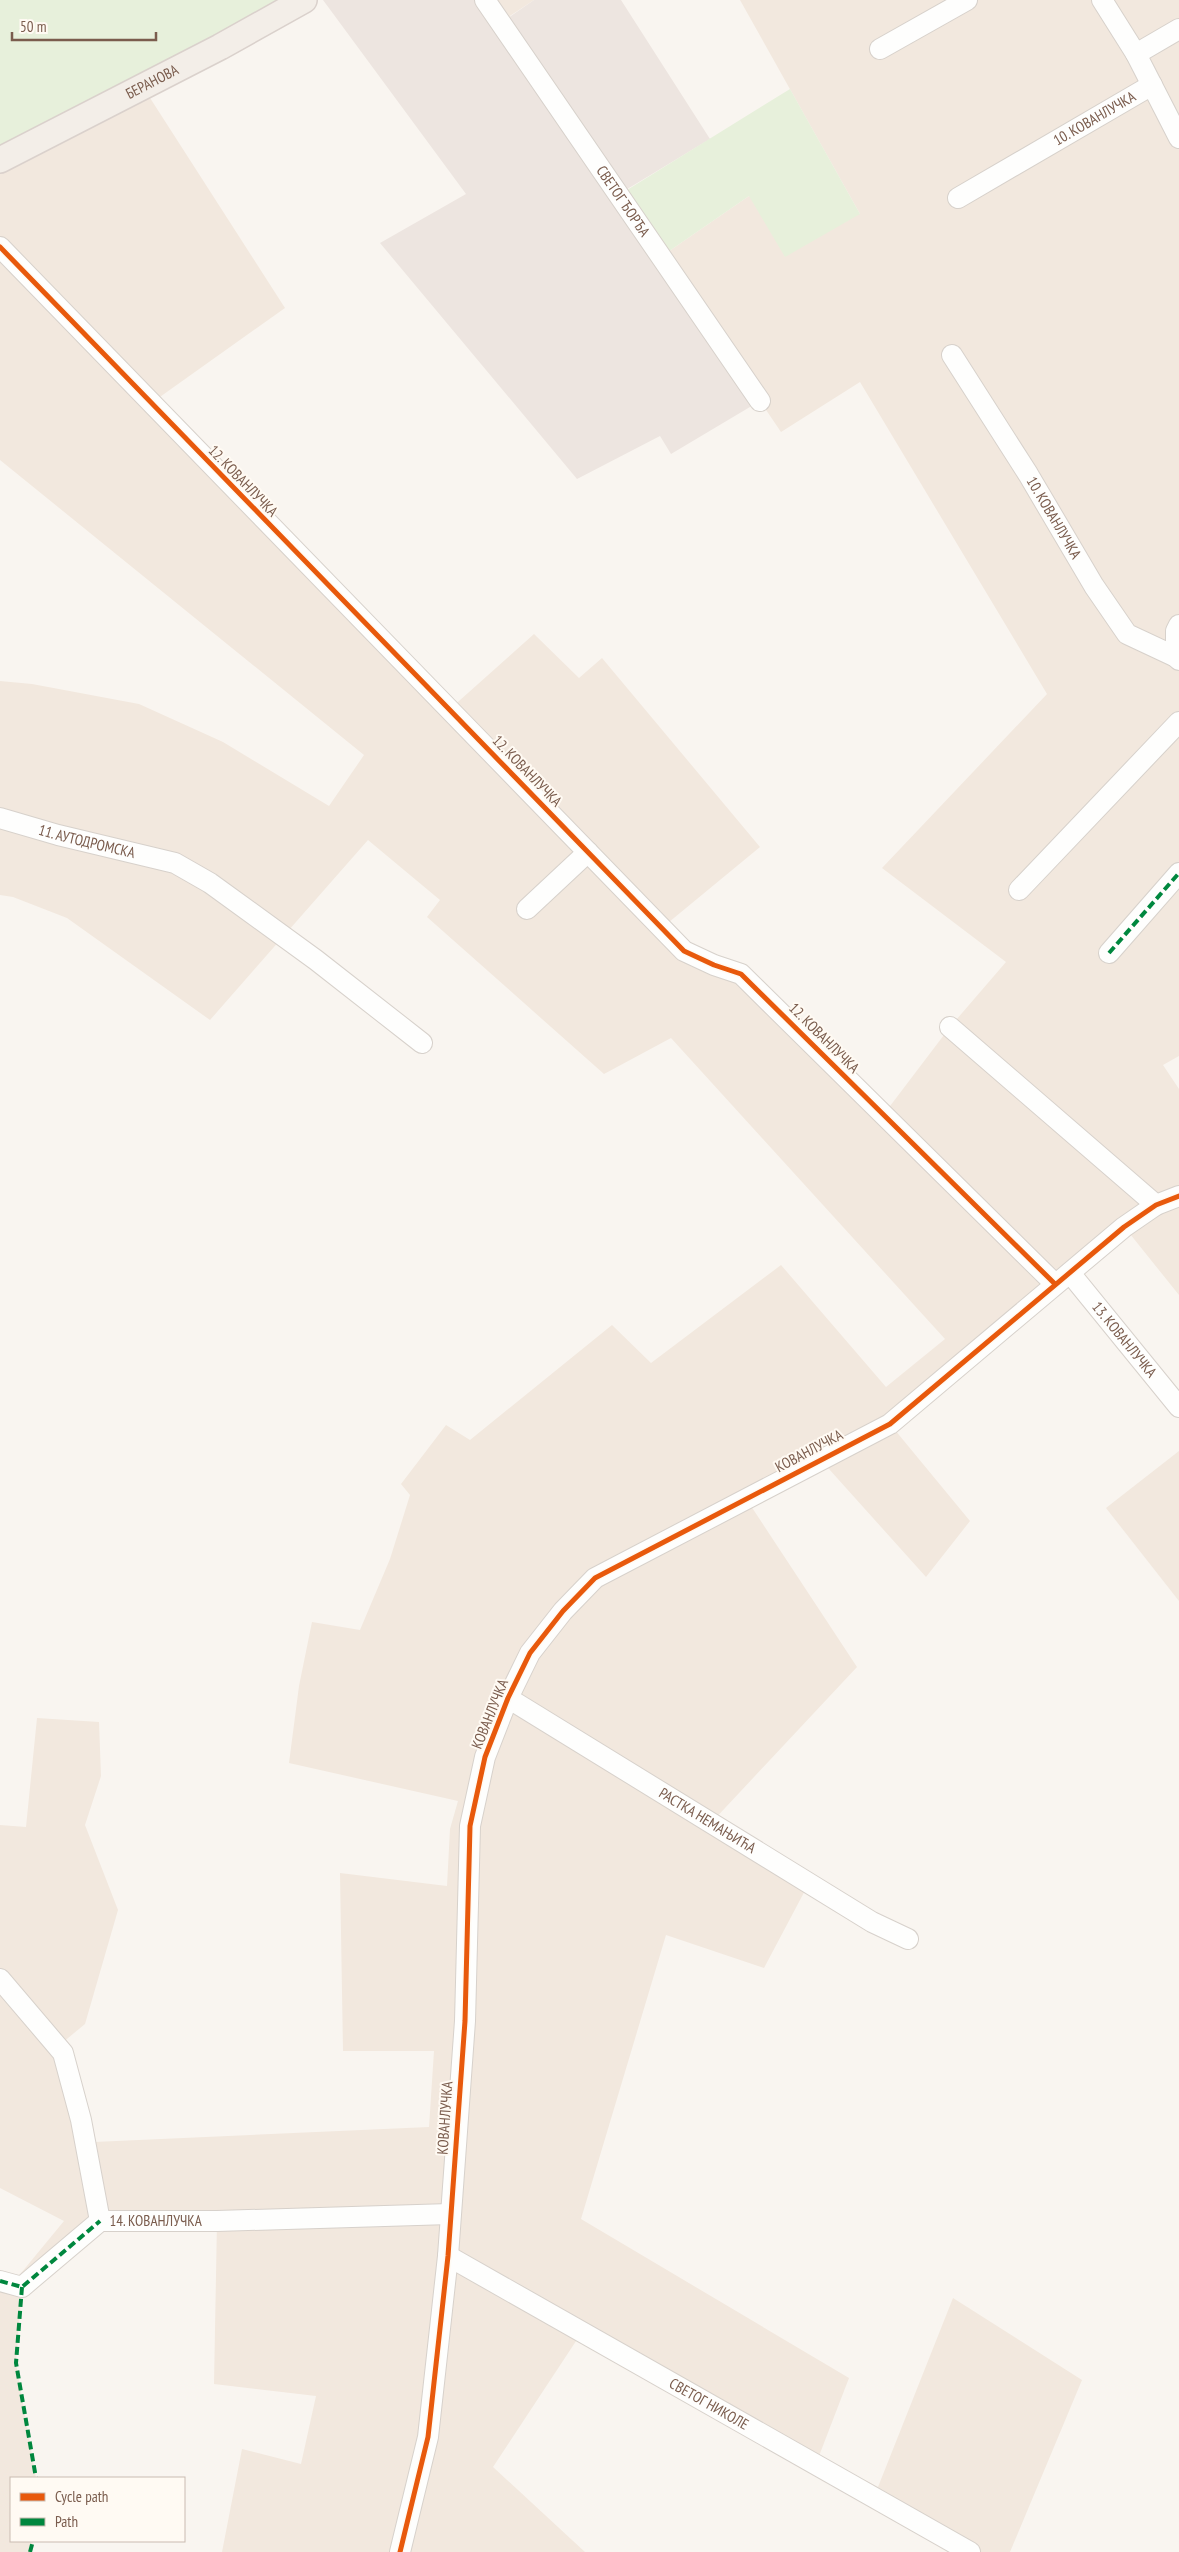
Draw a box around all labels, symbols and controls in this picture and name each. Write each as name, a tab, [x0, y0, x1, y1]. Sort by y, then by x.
scale bar	[12, 10, 156, 42]
text: 50 m	[20, 17, 46, 36]
street label: БЕРАНОВА	[122, 60, 182, 103]
street label: 10. КОВАНЛУЧКА	[1050, 86, 1140, 149]
street label: СВЕТОГ ЂОРЂА	[592, 162, 655, 241]
street label: 12. КОВАНЛУЧКА	[205, 441, 283, 521]
street label: 10. КОВАНЛУЧКА	[1023, 473, 1086, 563]
street label: 12. КОВАНЛУЧКА	[489, 731, 567, 811]
street label: 11. АУТОДРОМСКА	[36, 820, 138, 862]
street label: 12. КОВАНЛУЧКА	[785, 998, 864, 1078]
street label: 13. КОВАНЛУЧКА	[1088, 1298, 1162, 1382]
street label: КОВАНЛУЧКА	[772, 1424, 847, 1476]
street label: КОВАНЛУЧКА	[467, 1675, 512, 1752]
street label: РАСТКА НЕМАЊИЋА	[656, 1783, 760, 1858]
street label: КОВАНЛУЧКА	[432, 2080, 457, 2155]
street label: 14. КОВАНЛУЧКА	[110, 2211, 203, 2230]
street label: СВЕТОГ НИКОЛЕ	[666, 2373, 752, 2434]
legend	[10, 2477, 185, 2542]
text: Cycle path	[55, 2487, 108, 2506]
text: Path	[55, 2512, 78, 2531]

